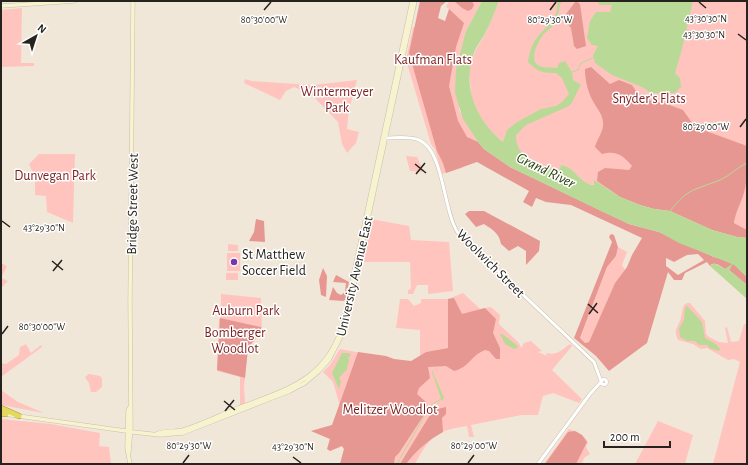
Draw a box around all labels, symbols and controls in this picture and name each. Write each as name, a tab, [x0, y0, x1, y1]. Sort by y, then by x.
text: 43°30'30"N	[685, 14, 727, 24]
text: 80°30'00"W	[241, 15, 287, 25]
text: 80°29'30"W	[527, 15, 573, 25]
north arrow	[16, 16, 56, 56]
text: N	[36, 22, 48, 35]
text: 43°30'30"N	[683, 30, 725, 40]
park label: Kaufman Flats	[394, 53, 472, 67]
park label: Wintermeyer Park	[301, 85, 374, 115]
park label: Snyder's Flats	[612, 92, 686, 106]
text: 80°29'00"W	[683, 122, 729, 132]
water label: Grand River	[514, 150, 578, 192]
street label: Bridge Street West	[125, 153, 141, 255]
park label: Dunvegan Park	[14, 169, 96, 183]
street label: University Avenue East	[334, 214, 376, 338]
text: 43°29'30"N	[23, 223, 65, 233]
street label: Woolwich Street	[454, 227, 527, 301]
place label: St Matthew Soccer Field	[242, 248, 306, 278]
marker: St Matthew Soccer Field	[229, 257, 239, 267]
park label: Auburn Park	[212, 304, 280, 318]
text: 80°30'00"W	[19, 322, 65, 332]
park label: Bomberger Woodlot	[204, 326, 266, 356]
park label: Melitzer Woodlot	[342, 403, 438, 417]
scale bar	[604, 423, 670, 449]
text: 200 m	[610, 431, 640, 443]
text: 80°29'30"W	[166, 441, 212, 451]
text: 80°29'00"W	[451, 441, 497, 451]
text: 43°29'30"N	[272, 442, 314, 452]

